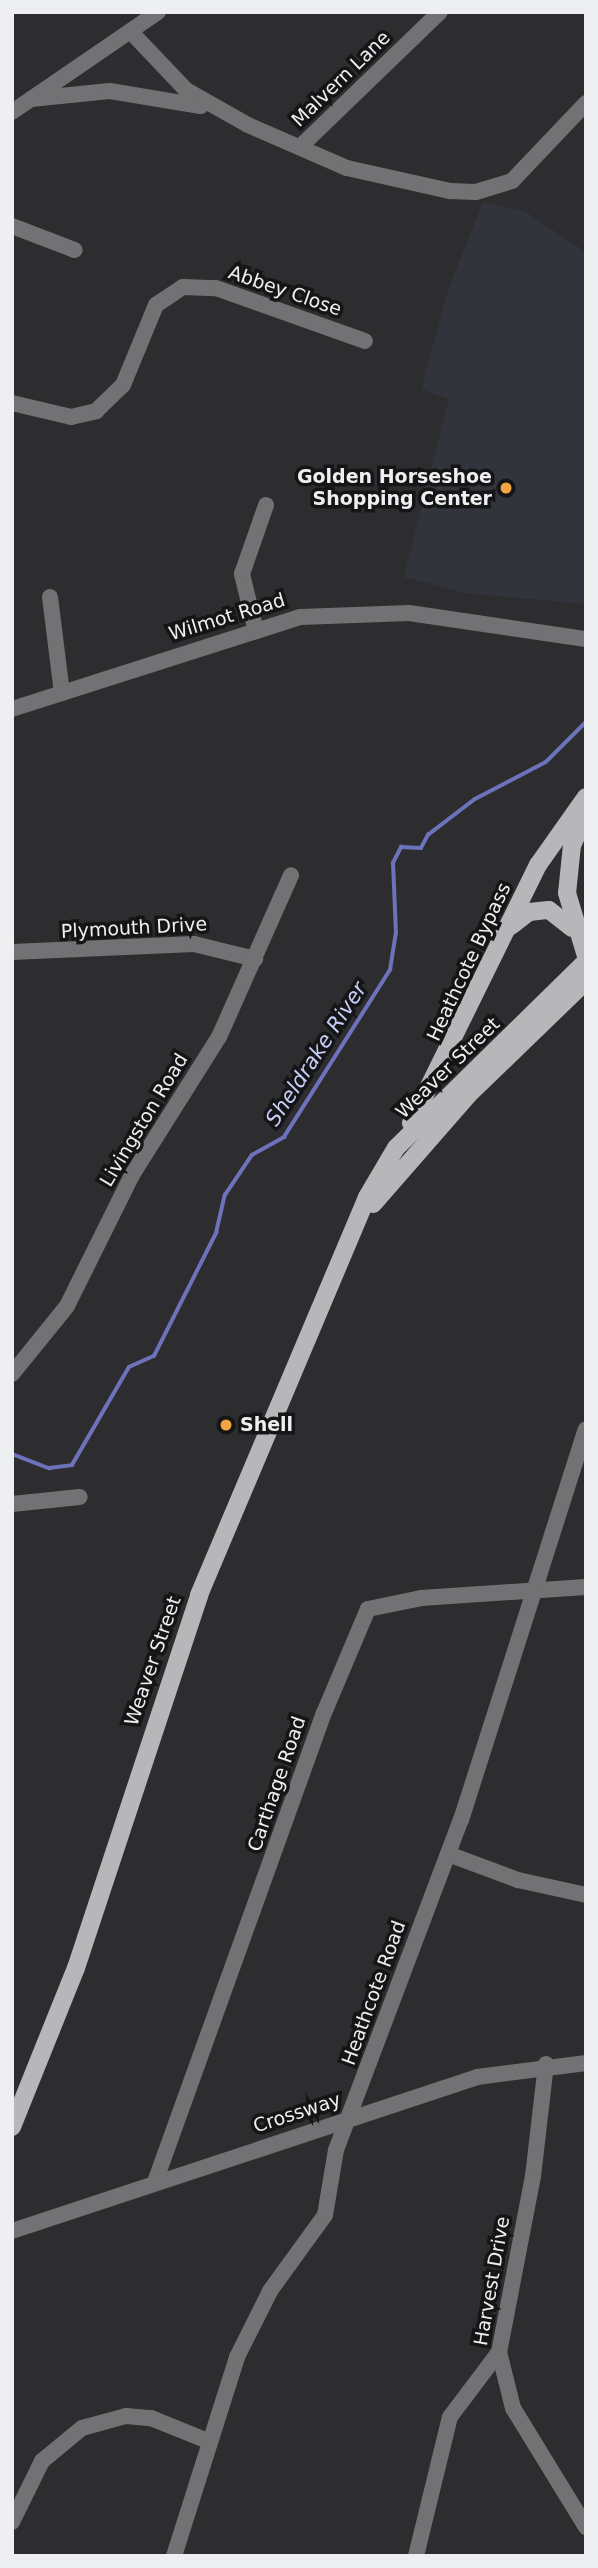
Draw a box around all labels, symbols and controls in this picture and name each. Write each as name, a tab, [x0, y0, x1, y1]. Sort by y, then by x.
street label: Malvern Lane	[287, 26, 395, 132]
street label: Abbey Close	[226, 261, 344, 321]
place label: Golden Horseshoe Shopping Center	[297, 466, 492, 510]
marker: Golden Horseshoe Shopping Center	[498, 480, 514, 496]
street label: Wilmot Road	[166, 589, 288, 645]
street label: Heathcote Bypass	[422, 879, 516, 1045]
street label: Plymouth Drive	[60, 913, 208, 943]
water label: Sheldrake River	[260, 977, 372, 1131]
street label: Weaver Street	[391, 1013, 505, 1123]
street label: Livingston Road	[95, 1049, 193, 1191]
place label: Shell	[240, 1414, 293, 1436]
marker: Shell	[218, 1417, 234, 1433]
street label: Weaver Street	[120, 1593, 186, 1729]
street label: Carthage Road	[243, 1713, 311, 1855]
street label: Heathcote Road	[337, 1918, 411, 2068]
street label: Crossway	[250, 2088, 344, 2138]
street label: Harvest Drive	[469, 2215, 515, 2347]

